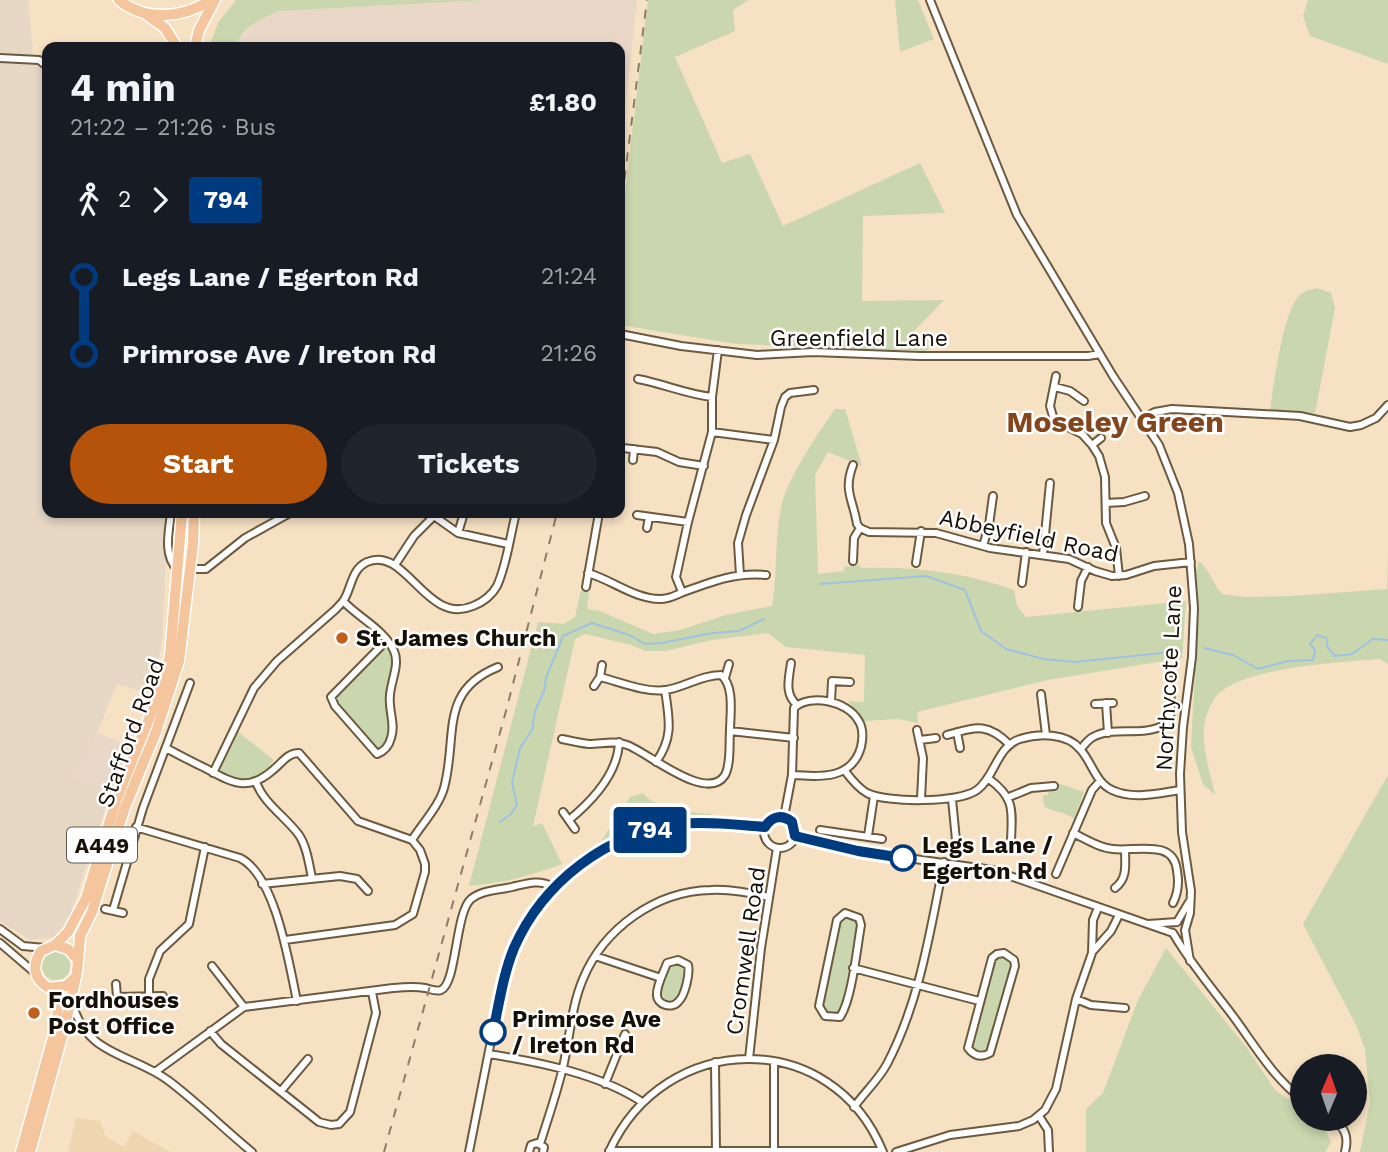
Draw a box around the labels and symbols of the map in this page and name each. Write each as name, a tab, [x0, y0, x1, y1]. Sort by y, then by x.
street label: Greenfield Lane	[770, 325, 948, 352]
district label: Moseley Green	[1006, 404, 1224, 439]
street label: Abbeyfield Road	[937, 504, 1121, 568]
street label: Northycote Lane	[1151, 584, 1187, 772]
place label: St. James Church	[356, 625, 556, 652]
marker: St. James Church	[334, 630, 350, 646]
street label: Stafford Road	[92, 655, 170, 811]
line badge: 794	[610, 807, 690, 853]
road number: A449	[67, 828, 137, 862]
place label: Legs Lane / Egerton Rd	[922, 832, 1053, 885]
marker: Legs Lane / Egerton Rd	[890, 845, 916, 871]
street label: Cromwell Road	[721, 865, 771, 1037]
place label: Fordhouses Post Office	[48, 987, 179, 1040]
marker: Fordhouses Post Office	[26, 1005, 42, 1021]
place label: Primrose Ave / Ireton Rd	[512, 1006, 661, 1059]
marker: Primrose Ave / Ireton Rd	[480, 1019, 506, 1045]
north arrow	[1290, 1054, 1367, 1130]

